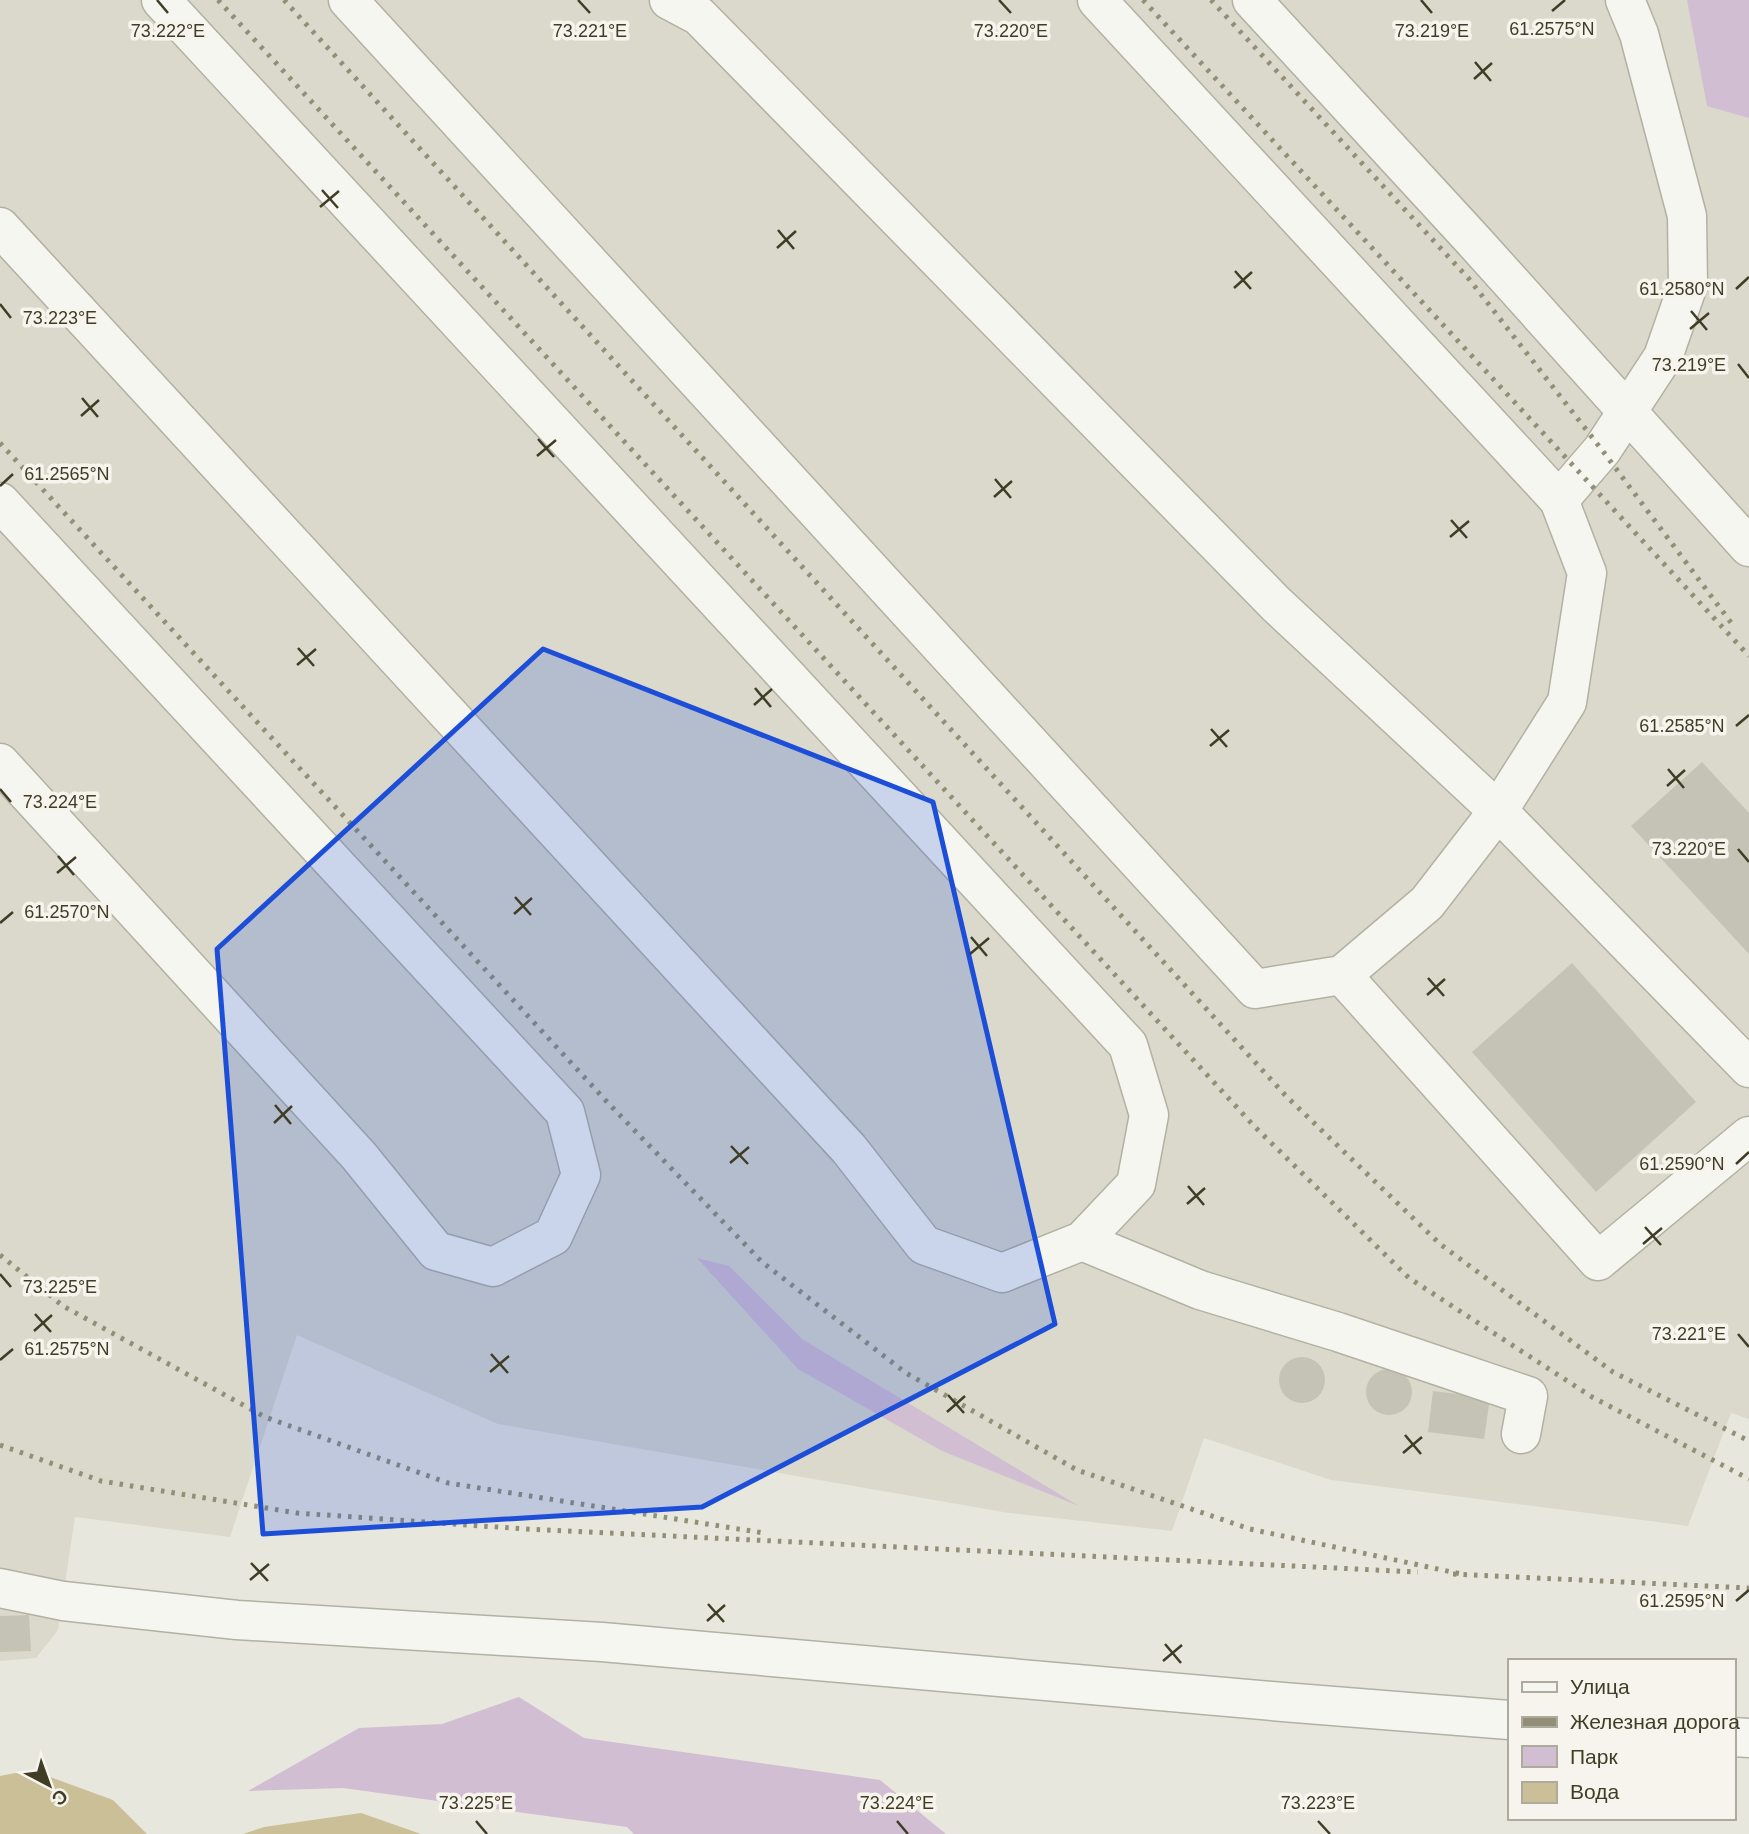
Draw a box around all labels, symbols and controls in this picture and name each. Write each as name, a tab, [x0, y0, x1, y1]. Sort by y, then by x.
text: 61.2575°N	[1509, 19, 1595, 39]
text: 73.222°E	[131, 21, 205, 41]
text: 73.221°E	[553, 21, 627, 41]
text: 73.220°E	[974, 21, 1048, 41]
text: 73.219°E	[1395, 21, 1469, 41]
text: 61.2580°N	[1639, 279, 1725, 299]
text: 73.223°E	[23, 308, 97, 328]
text: 73.219°E	[1652, 355, 1726, 375]
text: 61.2565°N	[24, 464, 110, 484]
text: 61.2585°N	[1639, 716, 1725, 736]
text: 73.224°E	[23, 792, 97, 812]
text: 73.220°E	[1652, 839, 1726, 859]
text: 61.2570°N	[24, 902, 110, 922]
text: 61.2590°N	[1639, 1154, 1725, 1174]
text: 73.225°E	[23, 1277, 97, 1297]
text: 73.221°E	[1652, 1324, 1726, 1344]
text: 61.2575°N	[24, 1339, 110, 1359]
text: 61.2595°N	[1639, 1591, 1725, 1611]
legend	[1508, 1659, 1735, 1820]
text: Улица	[1570, 1675, 1630, 1698]
text: Железная дорога	[1570, 1710, 1740, 1733]
text: Парк	[1570, 1745, 1618, 1768]
north arrow	[14, 1750, 84, 1820]
text: Вода	[1570, 1780, 1619, 1803]
text: С	[48, 1785, 72, 1810]
text: 73.225°E	[439, 1793, 513, 1813]
text: 73.224°E	[860, 1793, 934, 1813]
text: 73.223°E	[1281, 1793, 1355, 1813]

